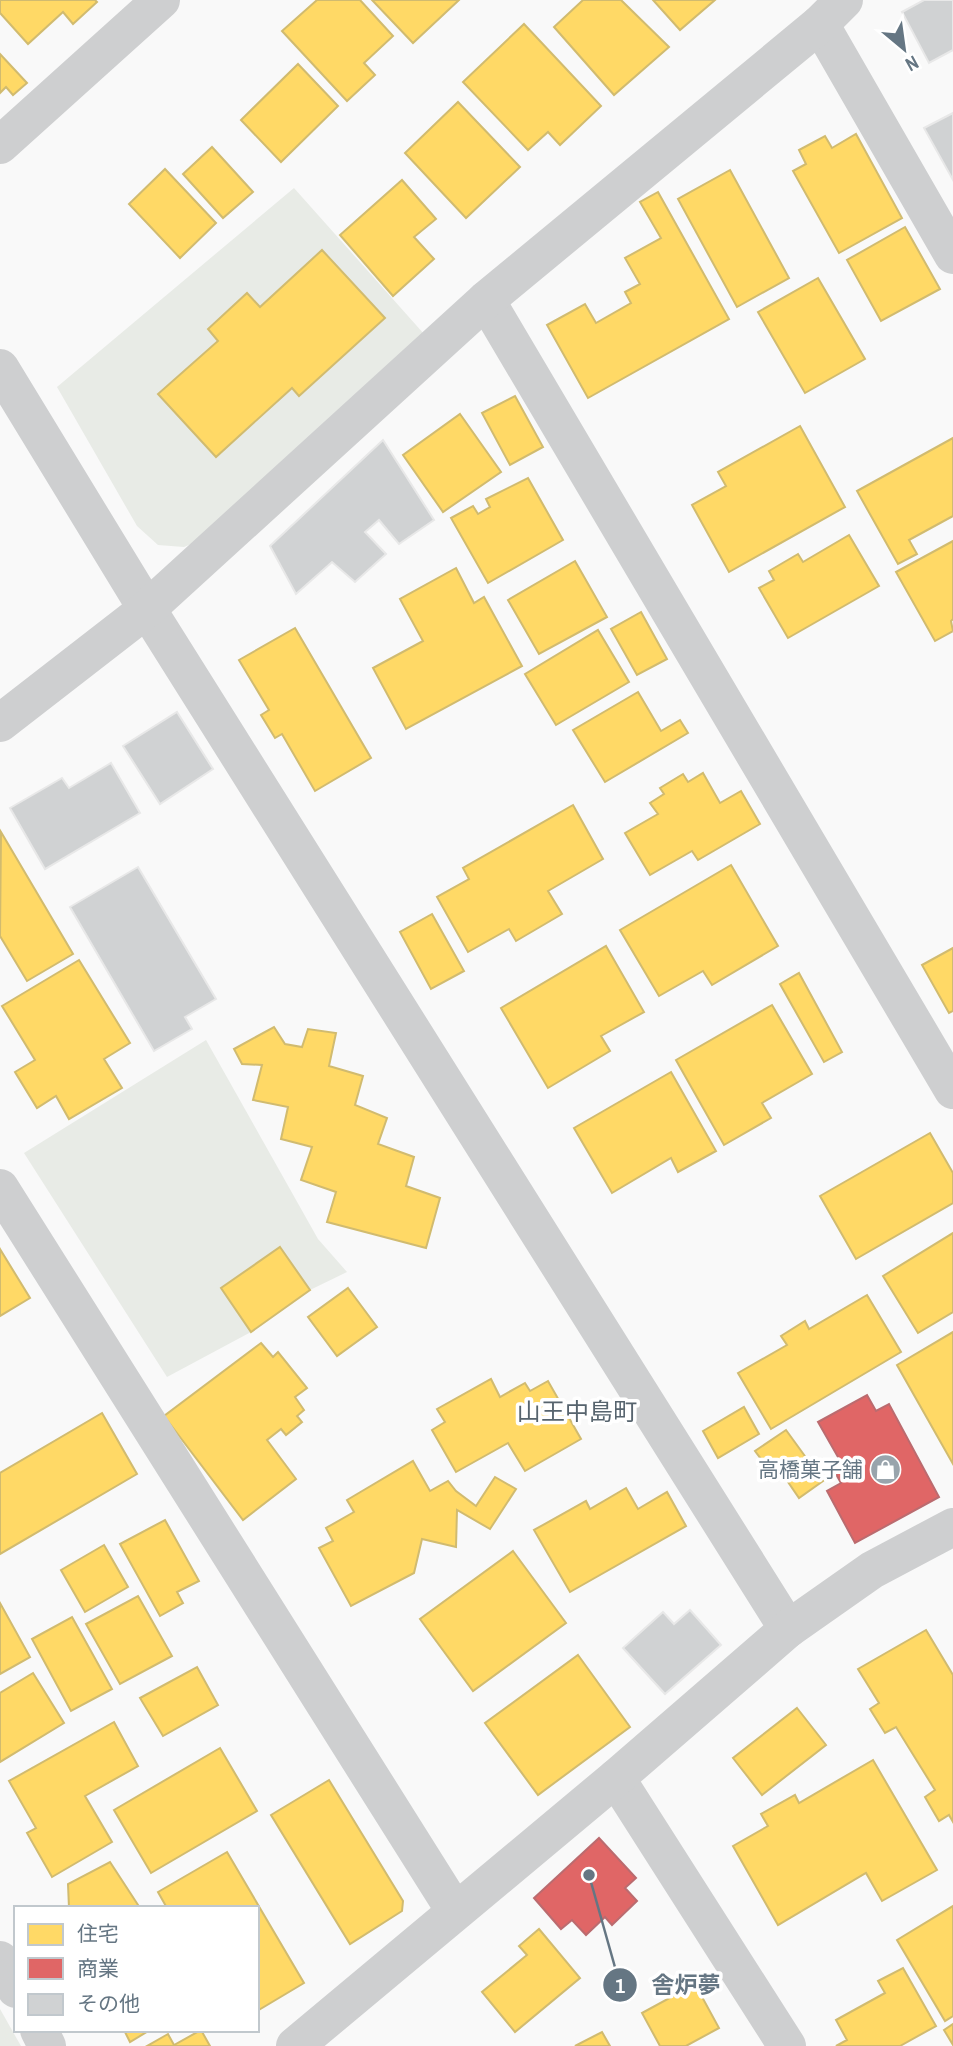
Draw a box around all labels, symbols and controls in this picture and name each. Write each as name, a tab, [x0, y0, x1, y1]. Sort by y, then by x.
north arrow	[869, 14, 939, 84]
text: N	[901, 50, 923, 78]
district label: 山王中島町	[517, 1395, 637, 1427]
shop icon: 高橋菓子舗	[869, 1452, 903, 1486]
place label: 高橋菓子舗	[758, 1455, 863, 1484]
legend	[14, 1906, 259, 2032]
text: 住宅	[77, 1919, 119, 1948]
text: 商業	[77, 1954, 119, 1983]
callout: 舎炉夢	[603, 1963, 735, 2007]
text: 舎炉夢	[652, 1969, 721, 2000]
text: 1	[615, 1971, 625, 2000]
text: その他	[77, 1989, 140, 2018]

